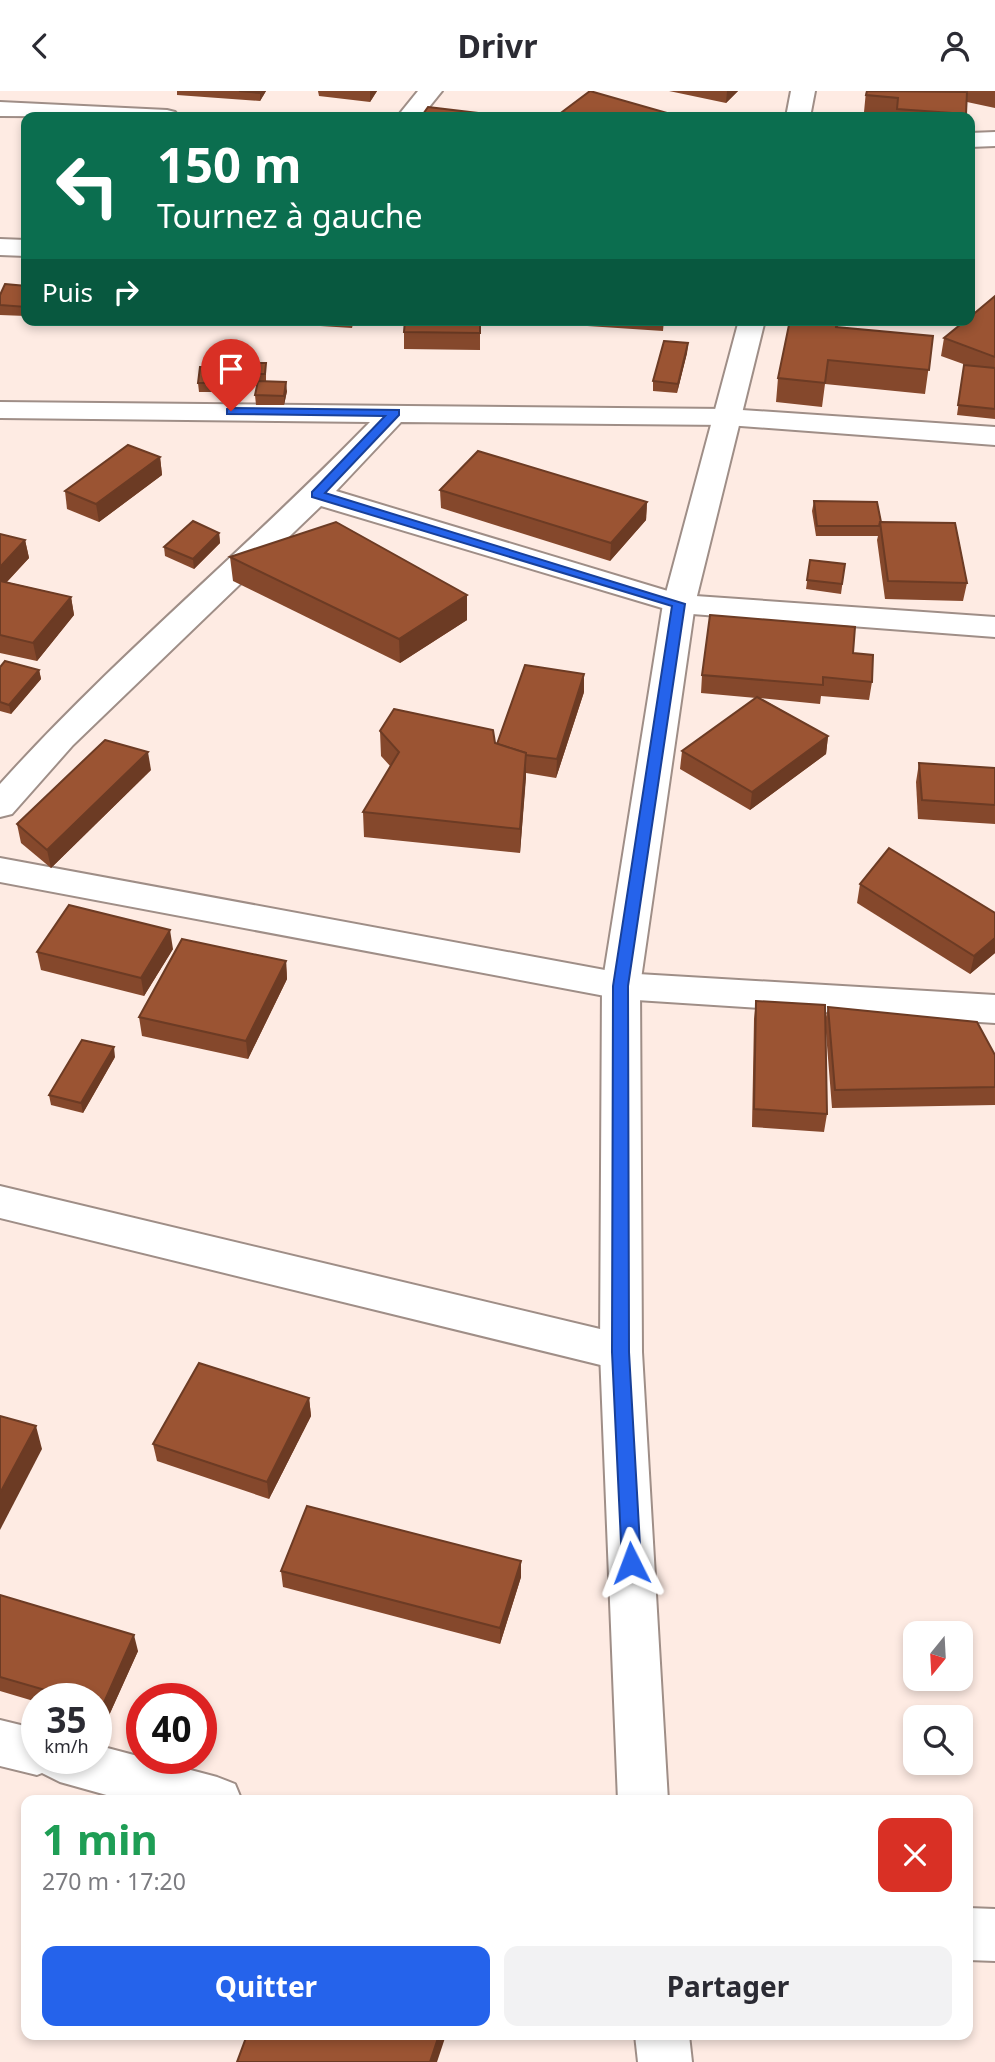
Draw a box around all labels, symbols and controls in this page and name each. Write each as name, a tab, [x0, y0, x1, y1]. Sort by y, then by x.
text: Drivr	[458, 24, 537, 67]
icon: back	[21, 27, 59, 65]
icon: person	[936, 27, 974, 65]
text: 150 m	[157, 131, 302, 197]
icon: left	[42, 140, 133, 231]
text: Tournez à gauche	[157, 194, 423, 237]
icon: right	[107, 273, 145, 311]
text: Puis	[42, 274, 93, 310]
pin	[201, 339, 261, 411]
icon: arrive	[212, 350, 250, 388]
position arrow	[594, 1526, 668, 1600]
north arrow	[903, 1621, 973, 1691]
map controls	[903, 1621, 973, 1775]
speed limit sign: 40	[126, 1683, 217, 1774]
text: 35	[46, 1696, 87, 1743]
button: search	[903, 1705, 973, 1775]
text: km/h	[44, 1734, 89, 1758]
text: 1 min	[42, 1810, 158, 1867]
button: close	[878, 1818, 952, 1892]
text: 270 m · 17:20	[42, 1865, 186, 1897]
button: Quitter	[42, 1946, 490, 2026]
button: Partager	[504, 1946, 952, 2026]

